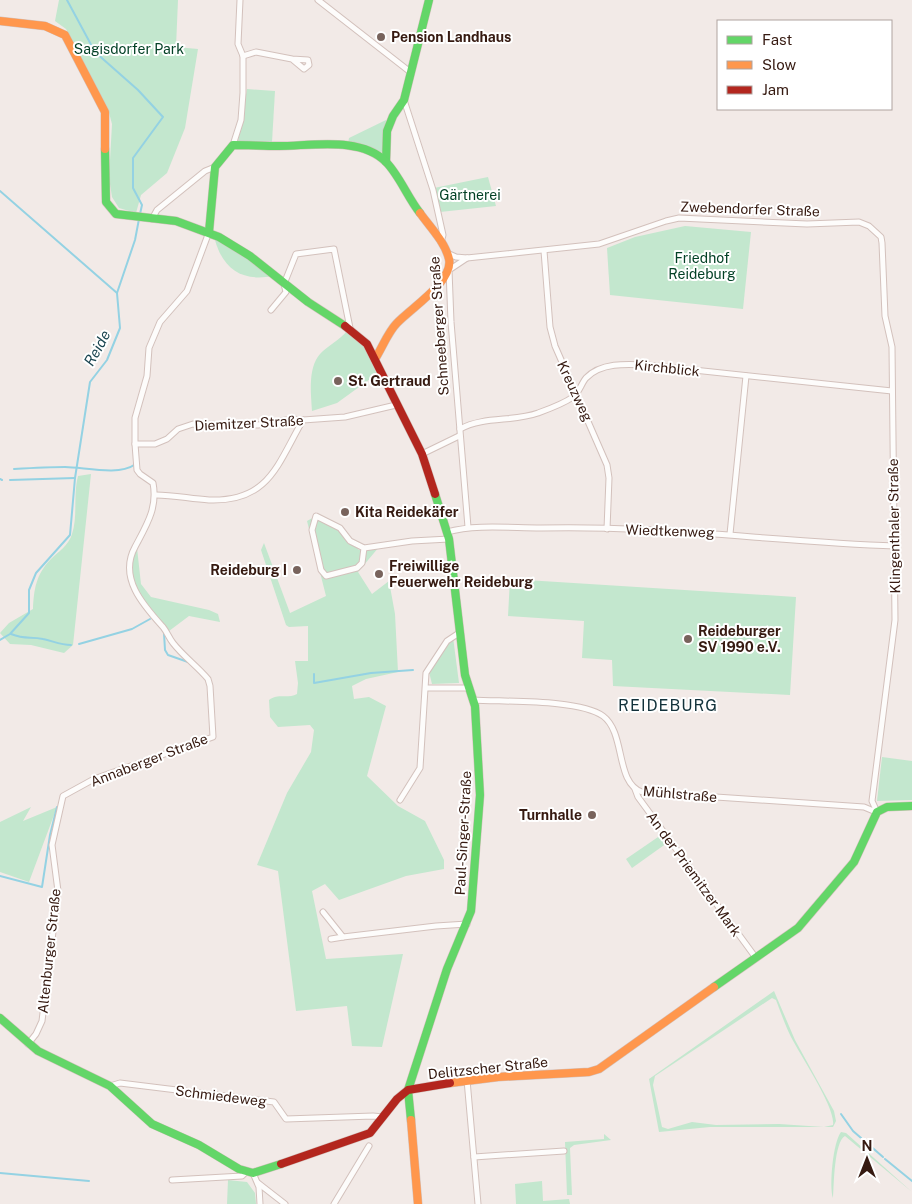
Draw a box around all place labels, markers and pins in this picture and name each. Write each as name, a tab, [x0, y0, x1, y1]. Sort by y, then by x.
place label: Pension Landhaus	[391, 29, 512, 45]
marker: Pension Landhaus	[375, 31, 387, 43]
place label: St. Gertraud	[348, 373, 431, 389]
marker: St. Gertraud	[332, 375, 344, 387]
place label: Kita Reidekäfer	[355, 504, 459, 520]
marker: Kita Reidekäfer	[339, 506, 351, 518]
place label: Freiwillige Feuerwehr Reideburg	[389, 558, 533, 590]
place label: Reideburg I	[210, 562, 287, 578]
marker: Reideburg I	[291, 564, 303, 576]
marker: Freiwillige Feuerwehr Reideburg	[373, 568, 385, 580]
place label: Reideburger SV 1990 e.V.	[698, 623, 781, 655]
marker: Reideburger SV 1990 e.V.	[682, 633, 694, 645]
place label: Turnhalle	[519, 807, 582, 823]
marker: Turnhalle	[586, 809, 598, 821]

